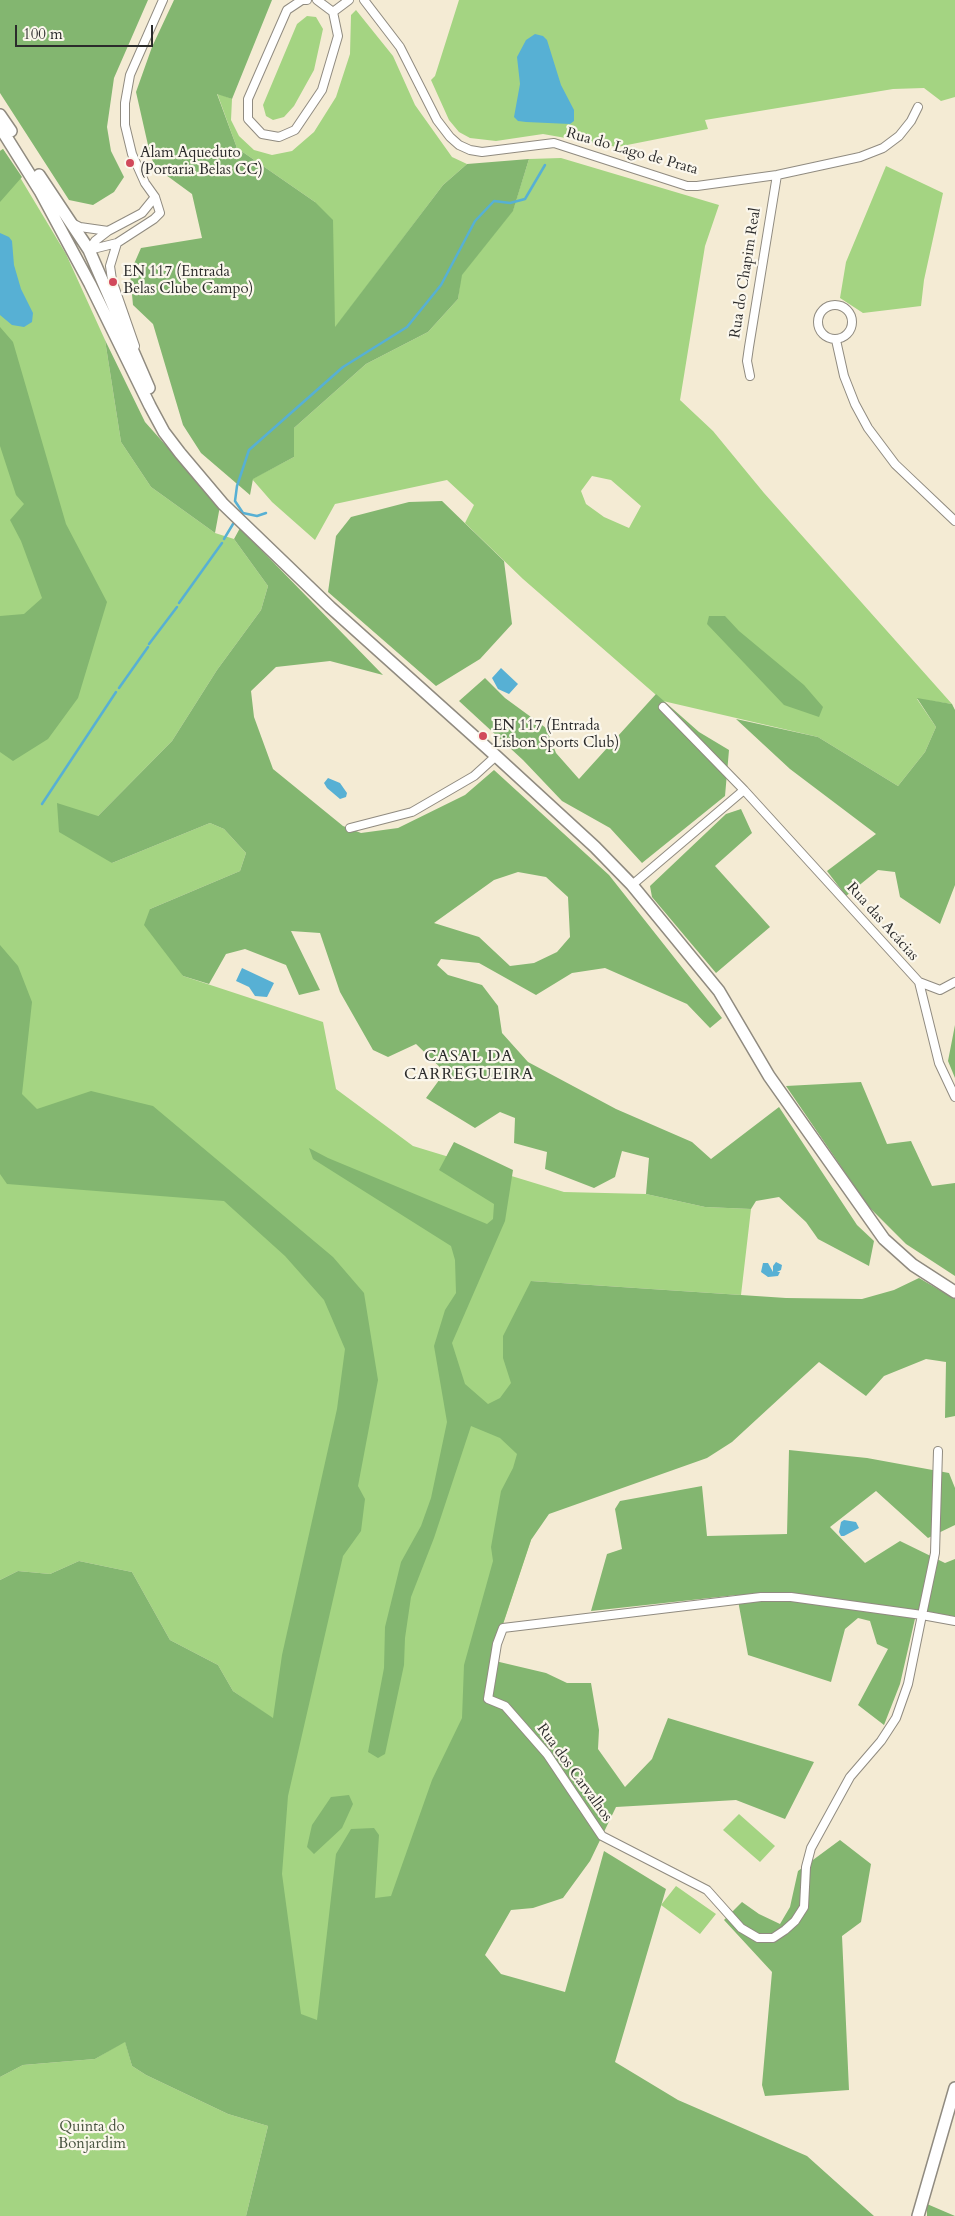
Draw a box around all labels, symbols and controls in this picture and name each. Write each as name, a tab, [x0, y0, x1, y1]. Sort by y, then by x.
scale bar	[18, 15, 155, 47]
text: 100 m	[23, 24, 63, 44]
street label: Rua do Lago de Prata	[564, 125, 700, 179]
place label: Alam Aqueduto (Portaria Belas CC)	[140, 145, 263, 180]
marker: Alam Aqueduto (Portaria Belas CC)	[124, 157, 136, 169]
street label: Rua do Chapim Real	[727, 206, 765, 340]
place label: EN 117 (Entrada Belas Clube Campo)	[123, 264, 253, 299]
marker: EN 117 (Entrada Belas Clube Campo)	[107, 276, 119, 288]
place label: EN 117 (Entrada Lisbon Sports Club)	[493, 718, 619, 753]
marker: EN 117 (Entrada Lisbon Sports Club)	[477, 730, 489, 742]
street label: Rua das Acácias	[842, 879, 922, 965]
district label: CASAL DA CARREGUEIRA	[403, 1047, 535, 1085]
street label: Rua dos Carvalhos	[532, 1720, 616, 1826]
park label: Quinta do Bonjardim	[58, 2119, 126, 2154]

